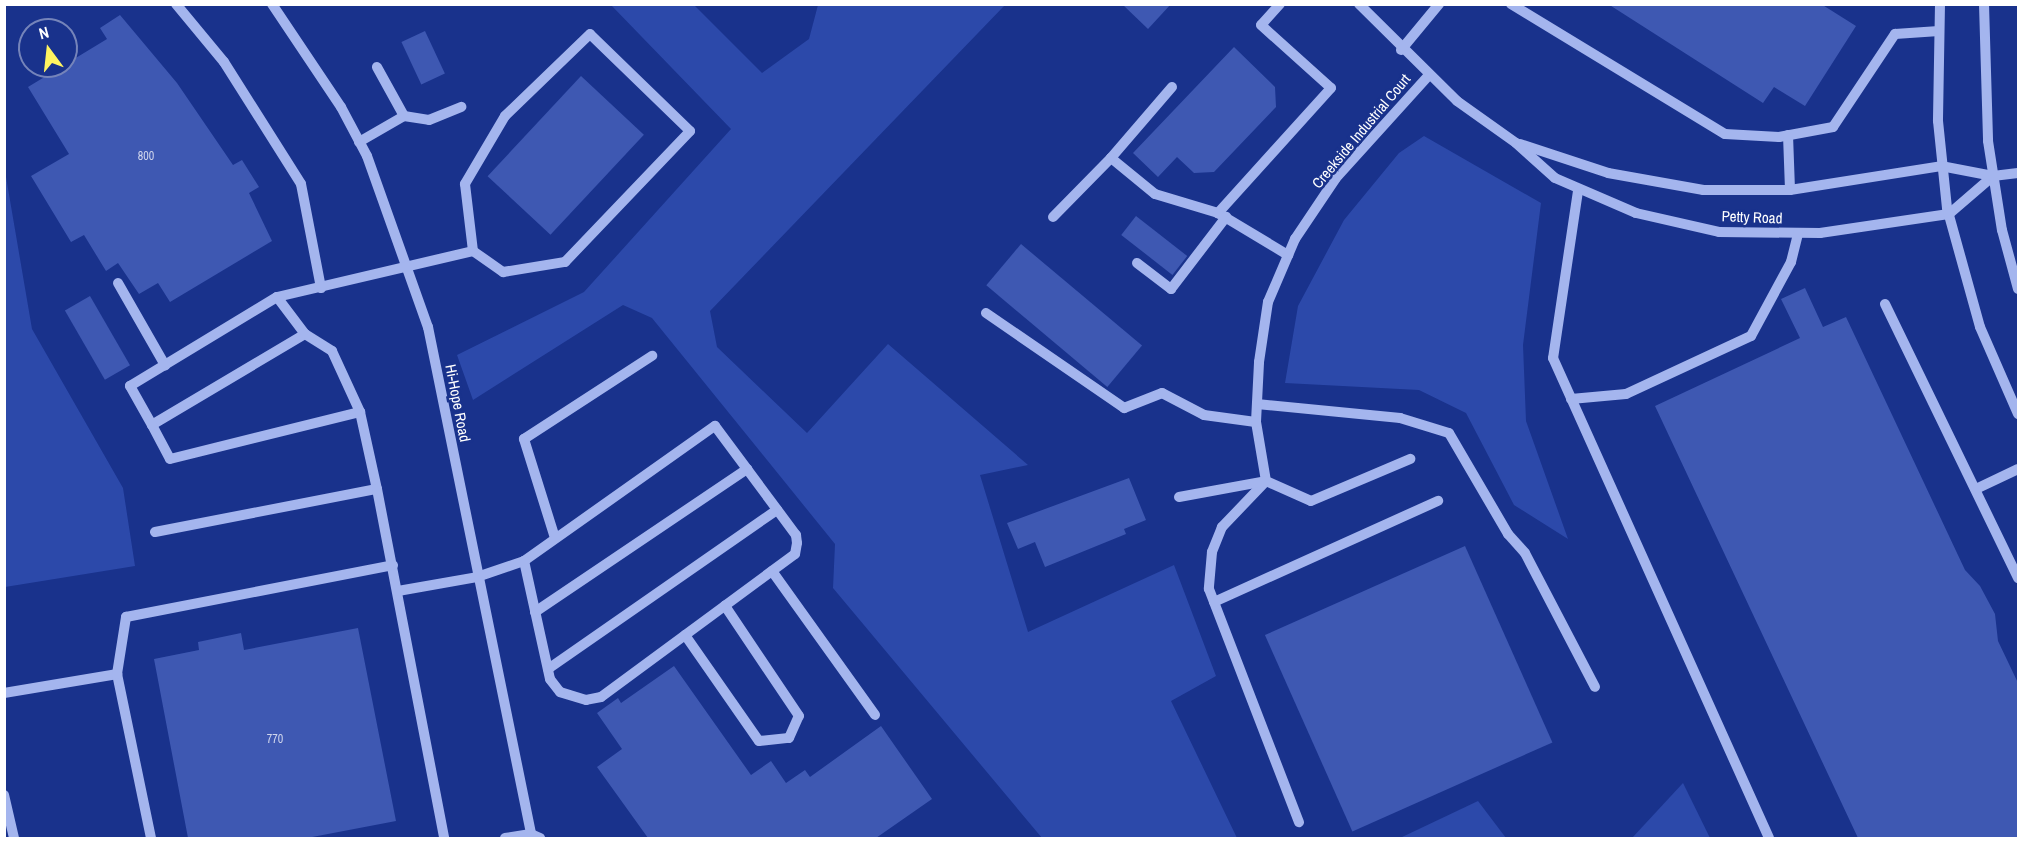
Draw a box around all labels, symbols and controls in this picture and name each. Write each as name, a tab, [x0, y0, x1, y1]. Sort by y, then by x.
north arrow	[18, 18, 78, 78]
text: N	[36, 21, 51, 44]
street label: Creekside Industrial Court	[1308, 70, 1414, 192]
house number: 800	[138, 150, 154, 164]
street label: Petty Road	[1721, 207, 1783, 227]
street label: Hi-Hope Road	[442, 363, 474, 443]
house number: 770	[267, 733, 283, 747]

